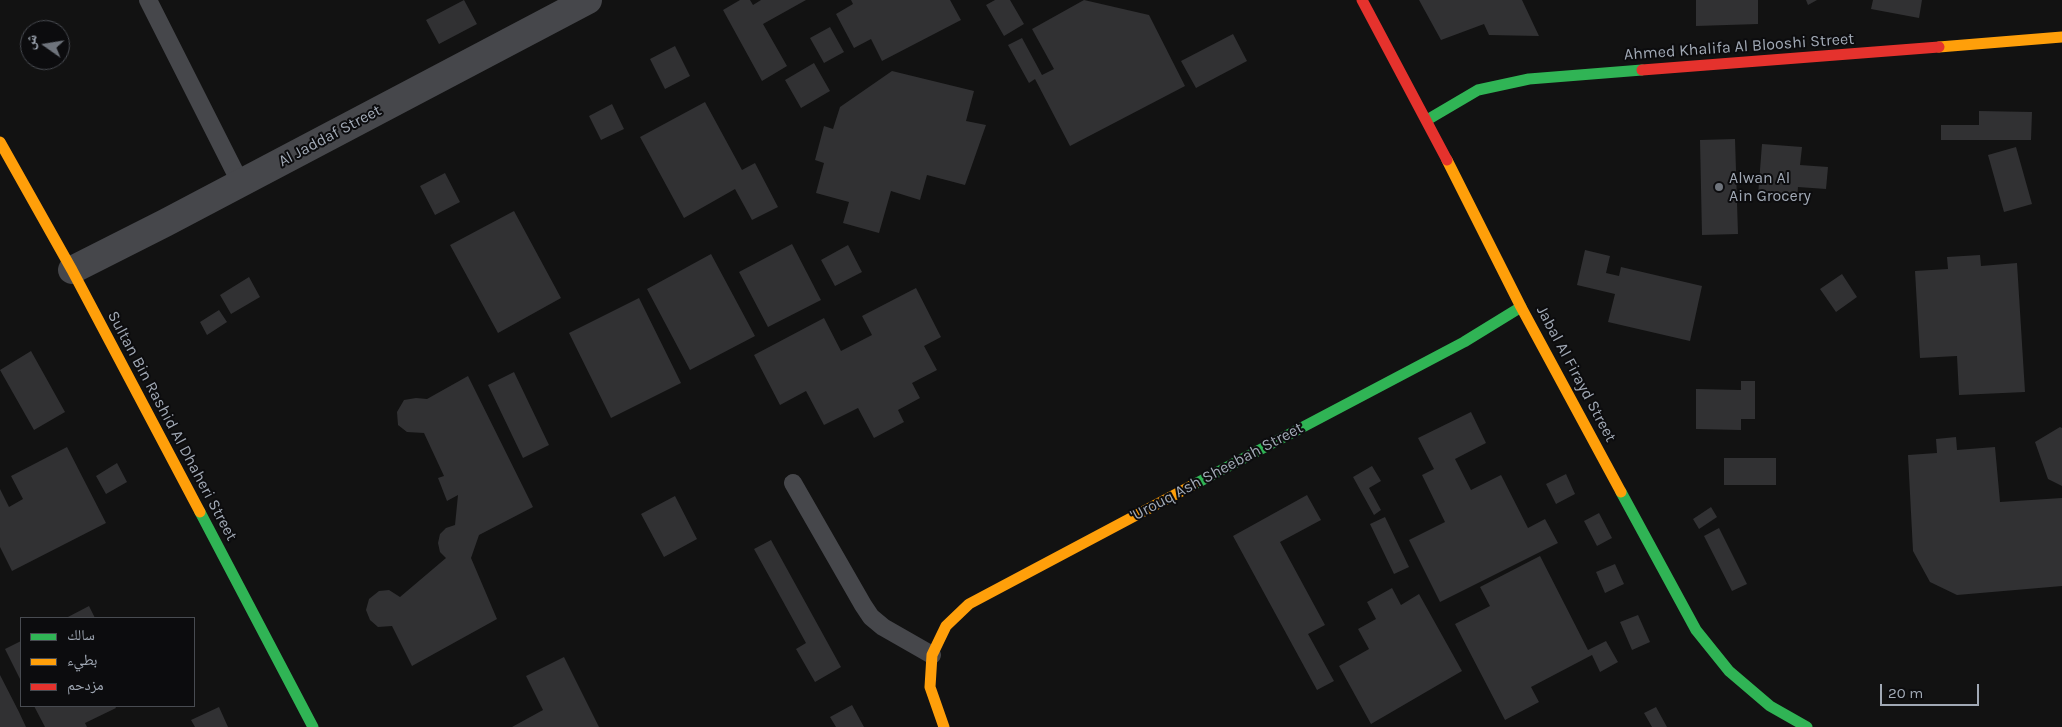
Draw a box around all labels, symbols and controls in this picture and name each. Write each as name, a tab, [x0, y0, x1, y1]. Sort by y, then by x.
north arrow	[20, 20, 70, 70]
street label: Ahmed Khalifa Al Blooshi Street	[1623, 29, 1855, 65]
text: ش	[21, 33, 41, 51]
street label: Al Jaddaf Street	[275, 101, 385, 171]
place label: Alwan Al Ain Grocery	[1729, 168, 1811, 206]
marker: Alwan Al Ain Grocery	[1713, 181, 1725, 193]
street label: Jabal Al Firayd Street	[1532, 303, 1620, 445]
street label: Sultan Bin Rashid Al Dhaheri Street	[103, 308, 241, 544]
street label: 'Urouq Ash Sheebah Street	[1128, 418, 1306, 526]
legend	[20, 617, 195, 707]
text: سالك	[67, 626, 95, 644]
text: بطيء	[67, 651, 97, 669]
scale bar	[1882, 674, 1981, 706]
text: مزدحم	[67, 676, 104, 694]
text: 20 m	[1888, 684, 1923, 702]

